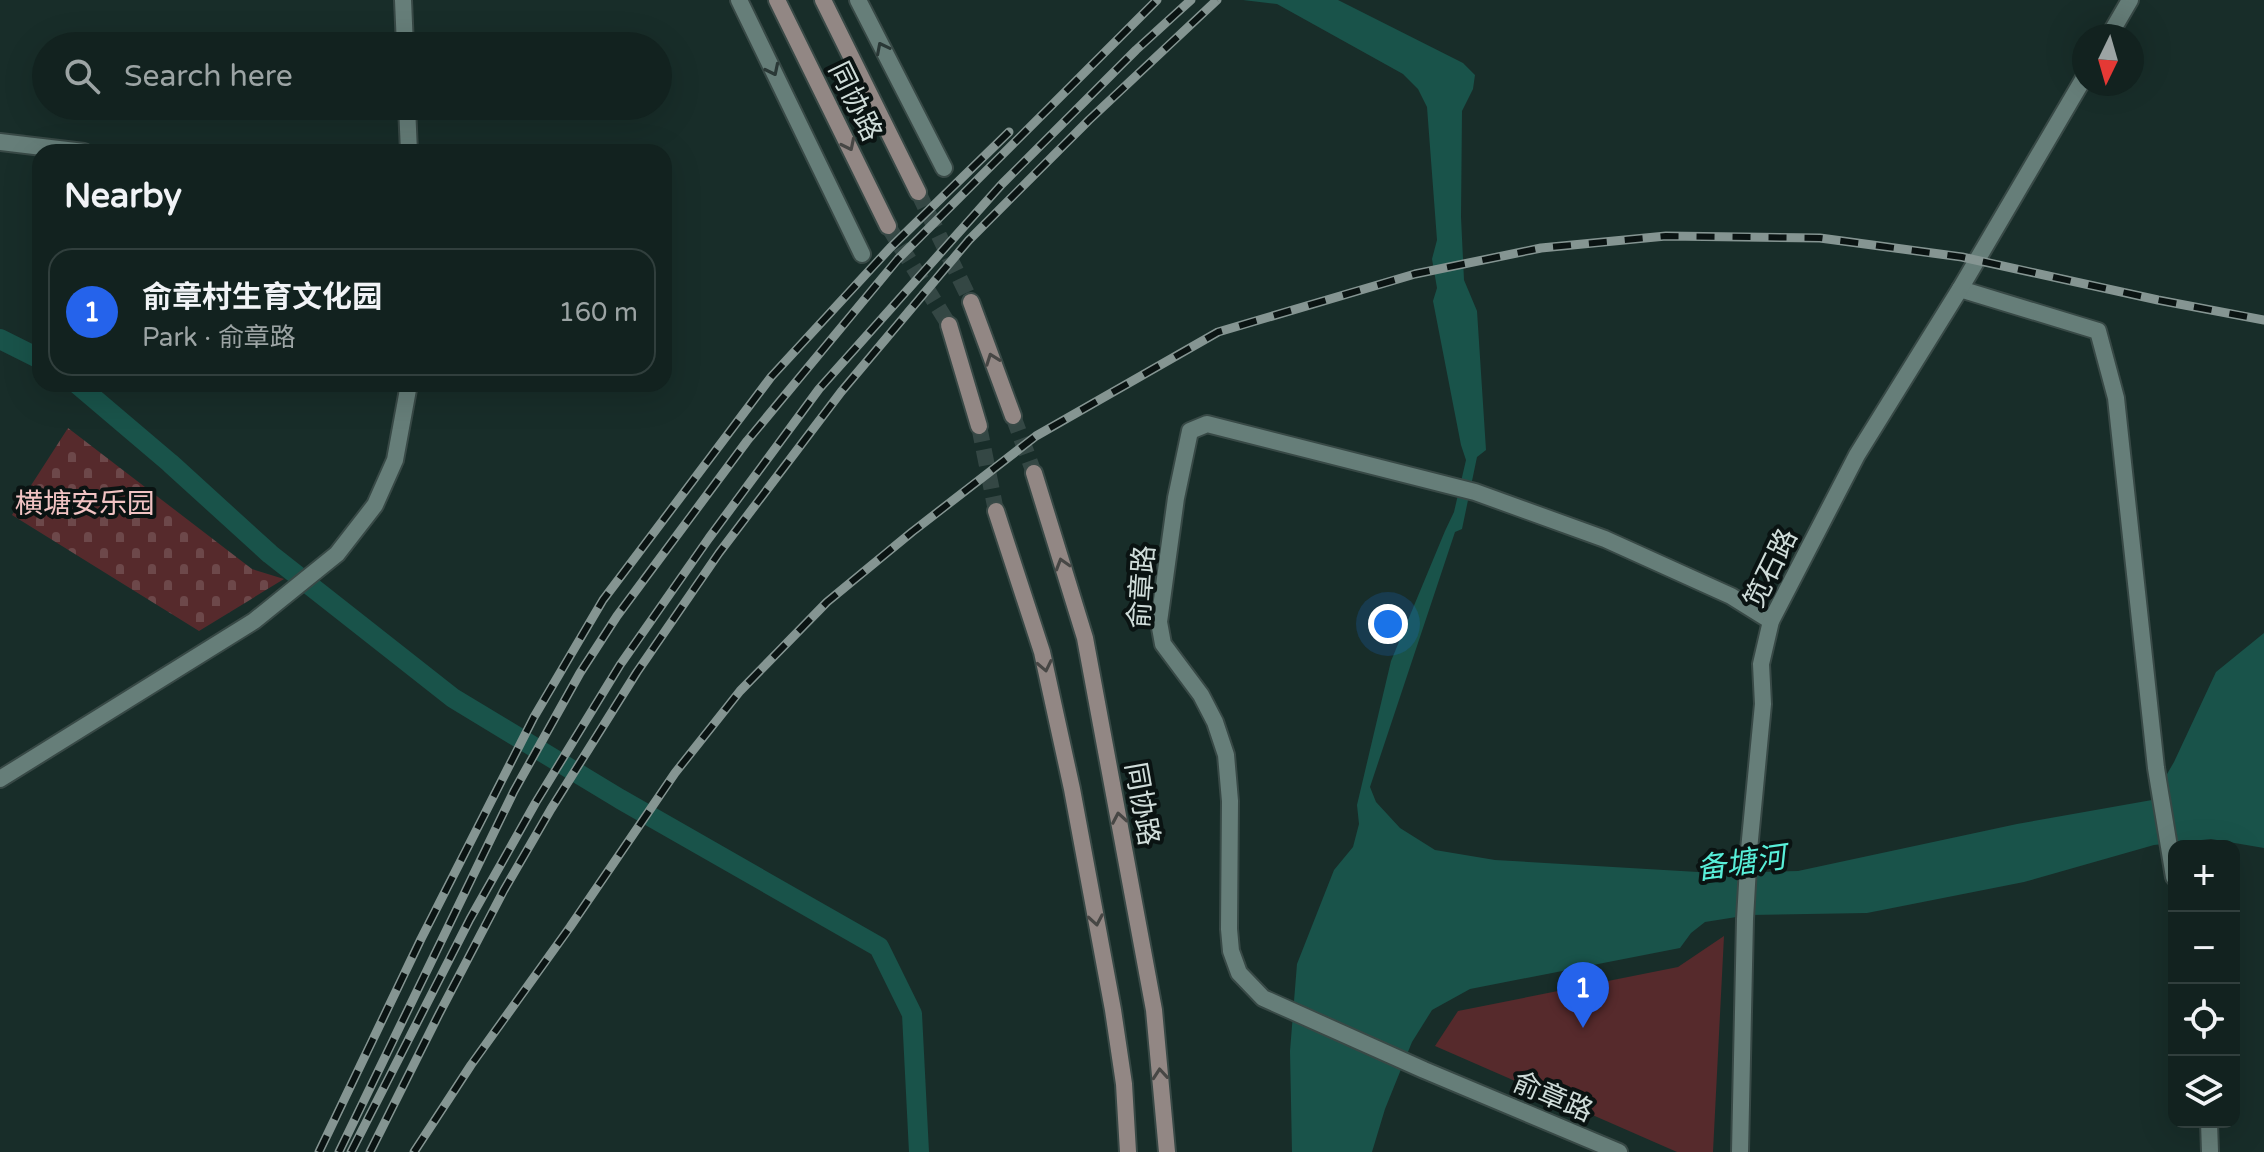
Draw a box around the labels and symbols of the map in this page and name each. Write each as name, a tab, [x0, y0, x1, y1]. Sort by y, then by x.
north arrow	[2072, 24, 2144, 96]
one-way arrow	[877, 42, 892, 57]
street label: 同协路	[821, 56, 889, 147]
one-way arrow	[763, 62, 779, 76]
one-way arrow	[839, 137, 855, 152]
one-way arrow	[985, 353, 1001, 367]
park label: 横塘安乐园	[15, 487, 155, 521]
street label: 笕石路	[1737, 523, 1805, 614]
street label: 俞章路	[1122, 544, 1162, 630]
one-way arrow	[1055, 558, 1071, 572]
your location	[1368, 604, 1408, 644]
one-way arrow	[1036, 658, 1053, 672]
street label: 同协路	[1118, 760, 1166, 848]
one-way arrow	[1111, 811, 1128, 825]
water label: 备塘河	[1694, 838, 1793, 888]
one-way arrow	[1087, 914, 1104, 927]
pin: 1	[1557, 962, 1609, 1028]
street label: 俞章路	[1507, 1065, 1598, 1129]
one-way arrow	[1152, 1067, 1169, 1080]

